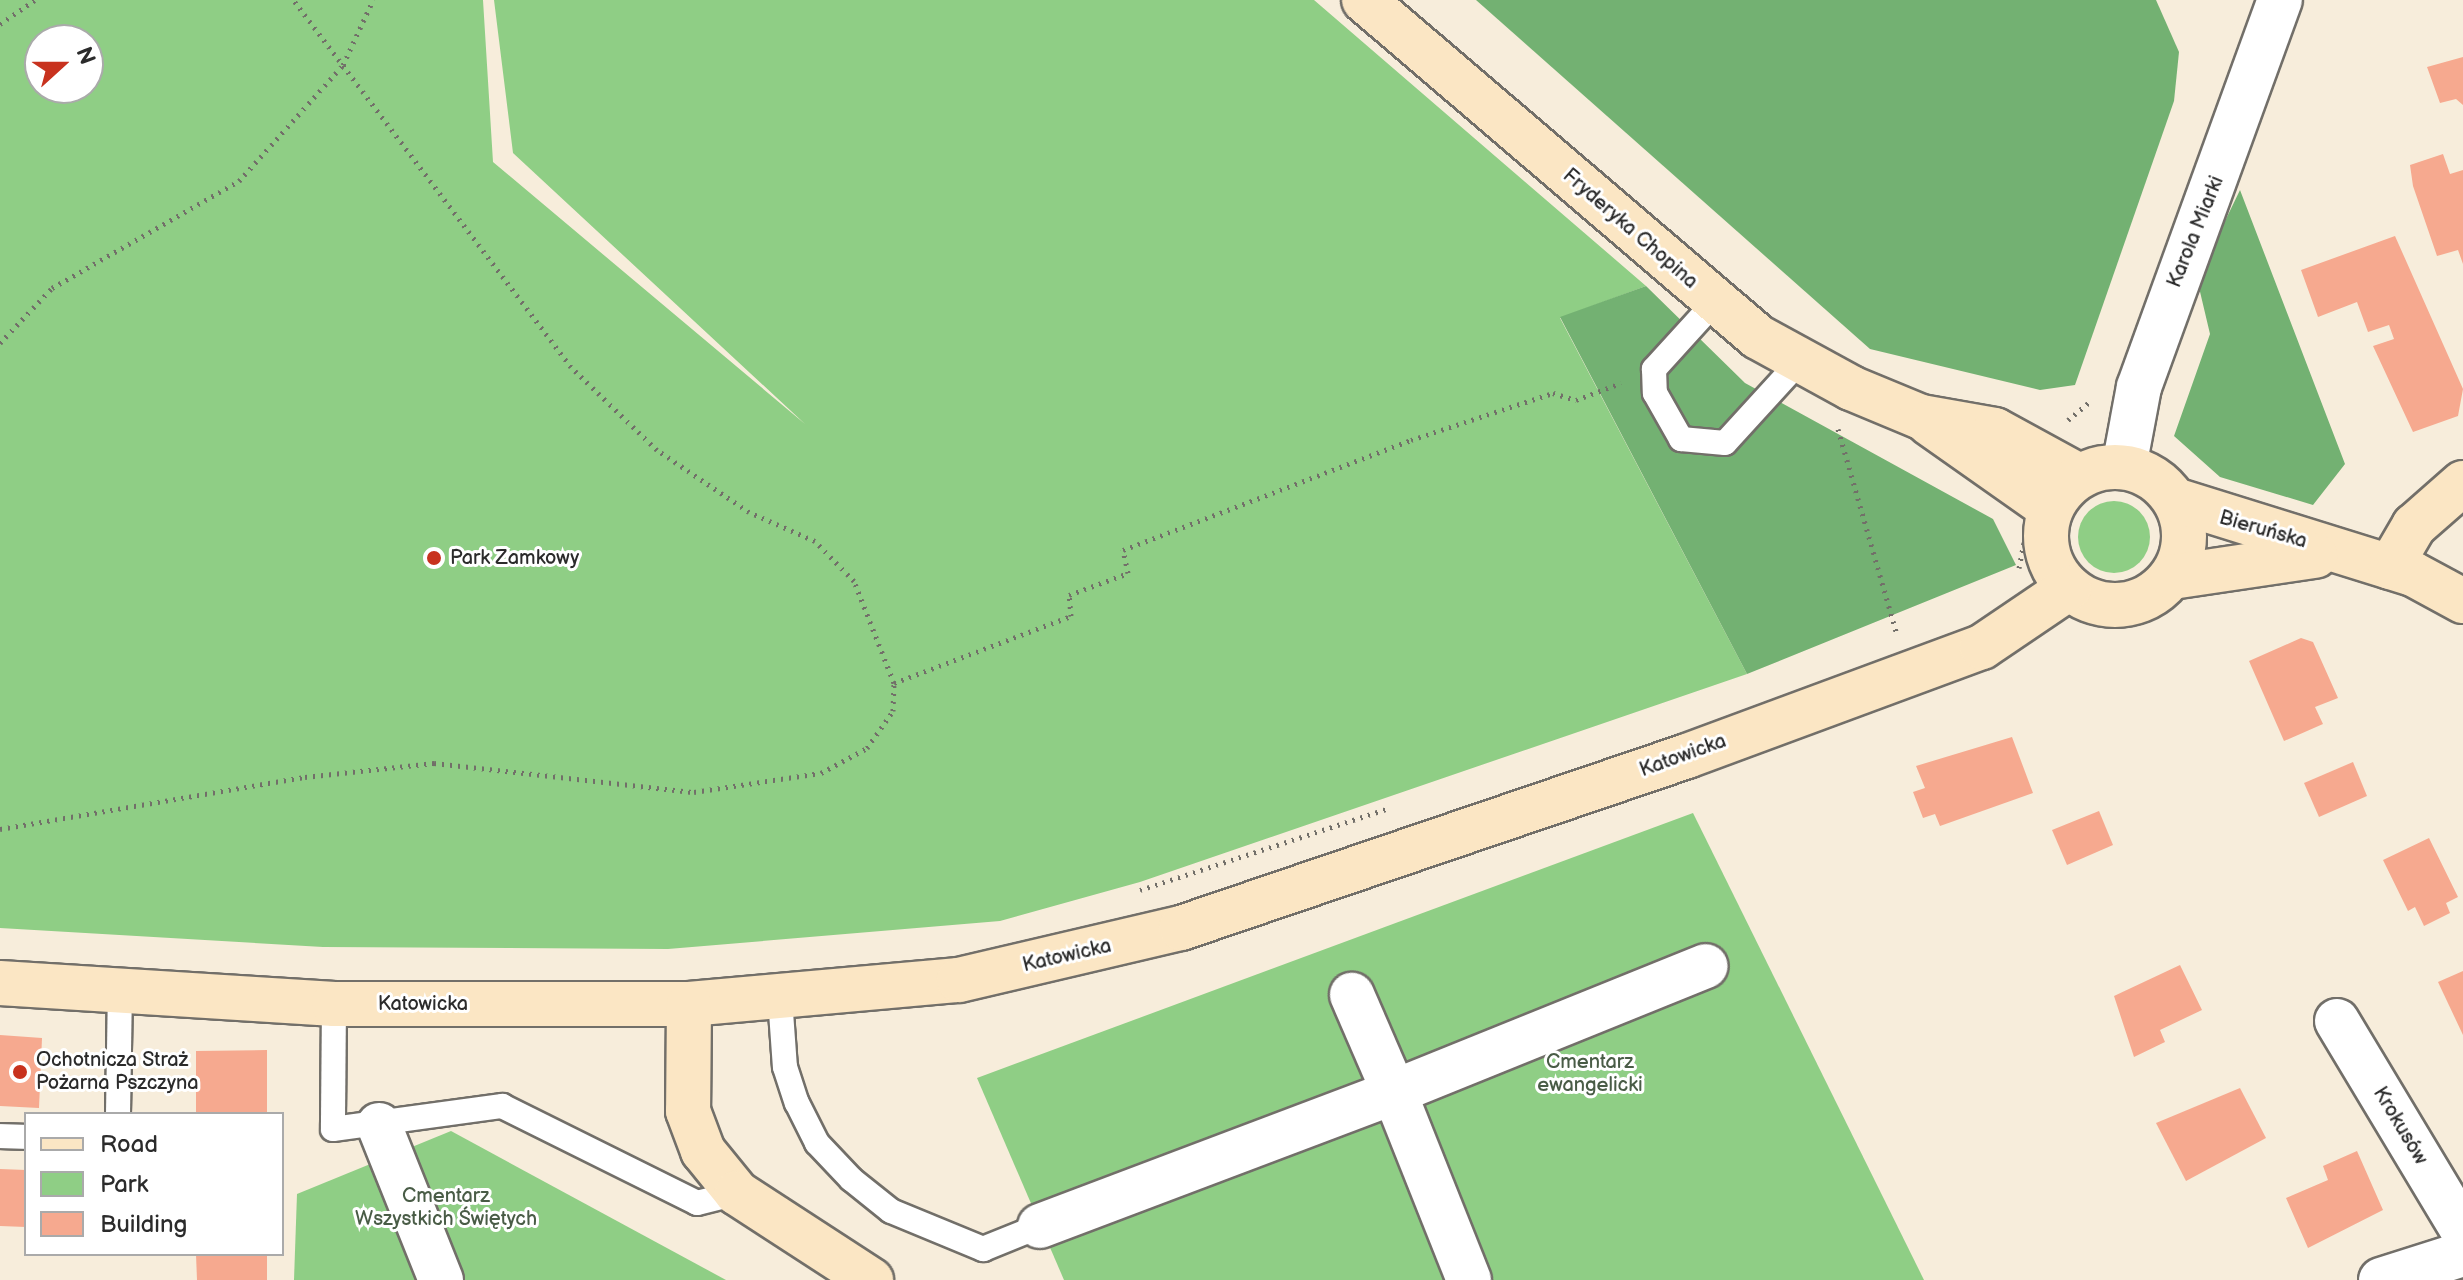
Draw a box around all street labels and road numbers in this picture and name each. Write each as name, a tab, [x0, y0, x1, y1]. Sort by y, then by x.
street label: Fryderyka Chopina	[1558, 164, 1702, 294]
street label: Karola Miarki	[2163, 173, 2229, 291]
street label: Bieruńska	[2216, 506, 2310, 554]
street label: Katowicka	[1636, 729, 1730, 783]
street label: Katowicka	[1020, 934, 1114, 978]
street label: Katowicka	[378, 992, 468, 1016]
street label: Krokusów	[2367, 1083, 2433, 1169]

